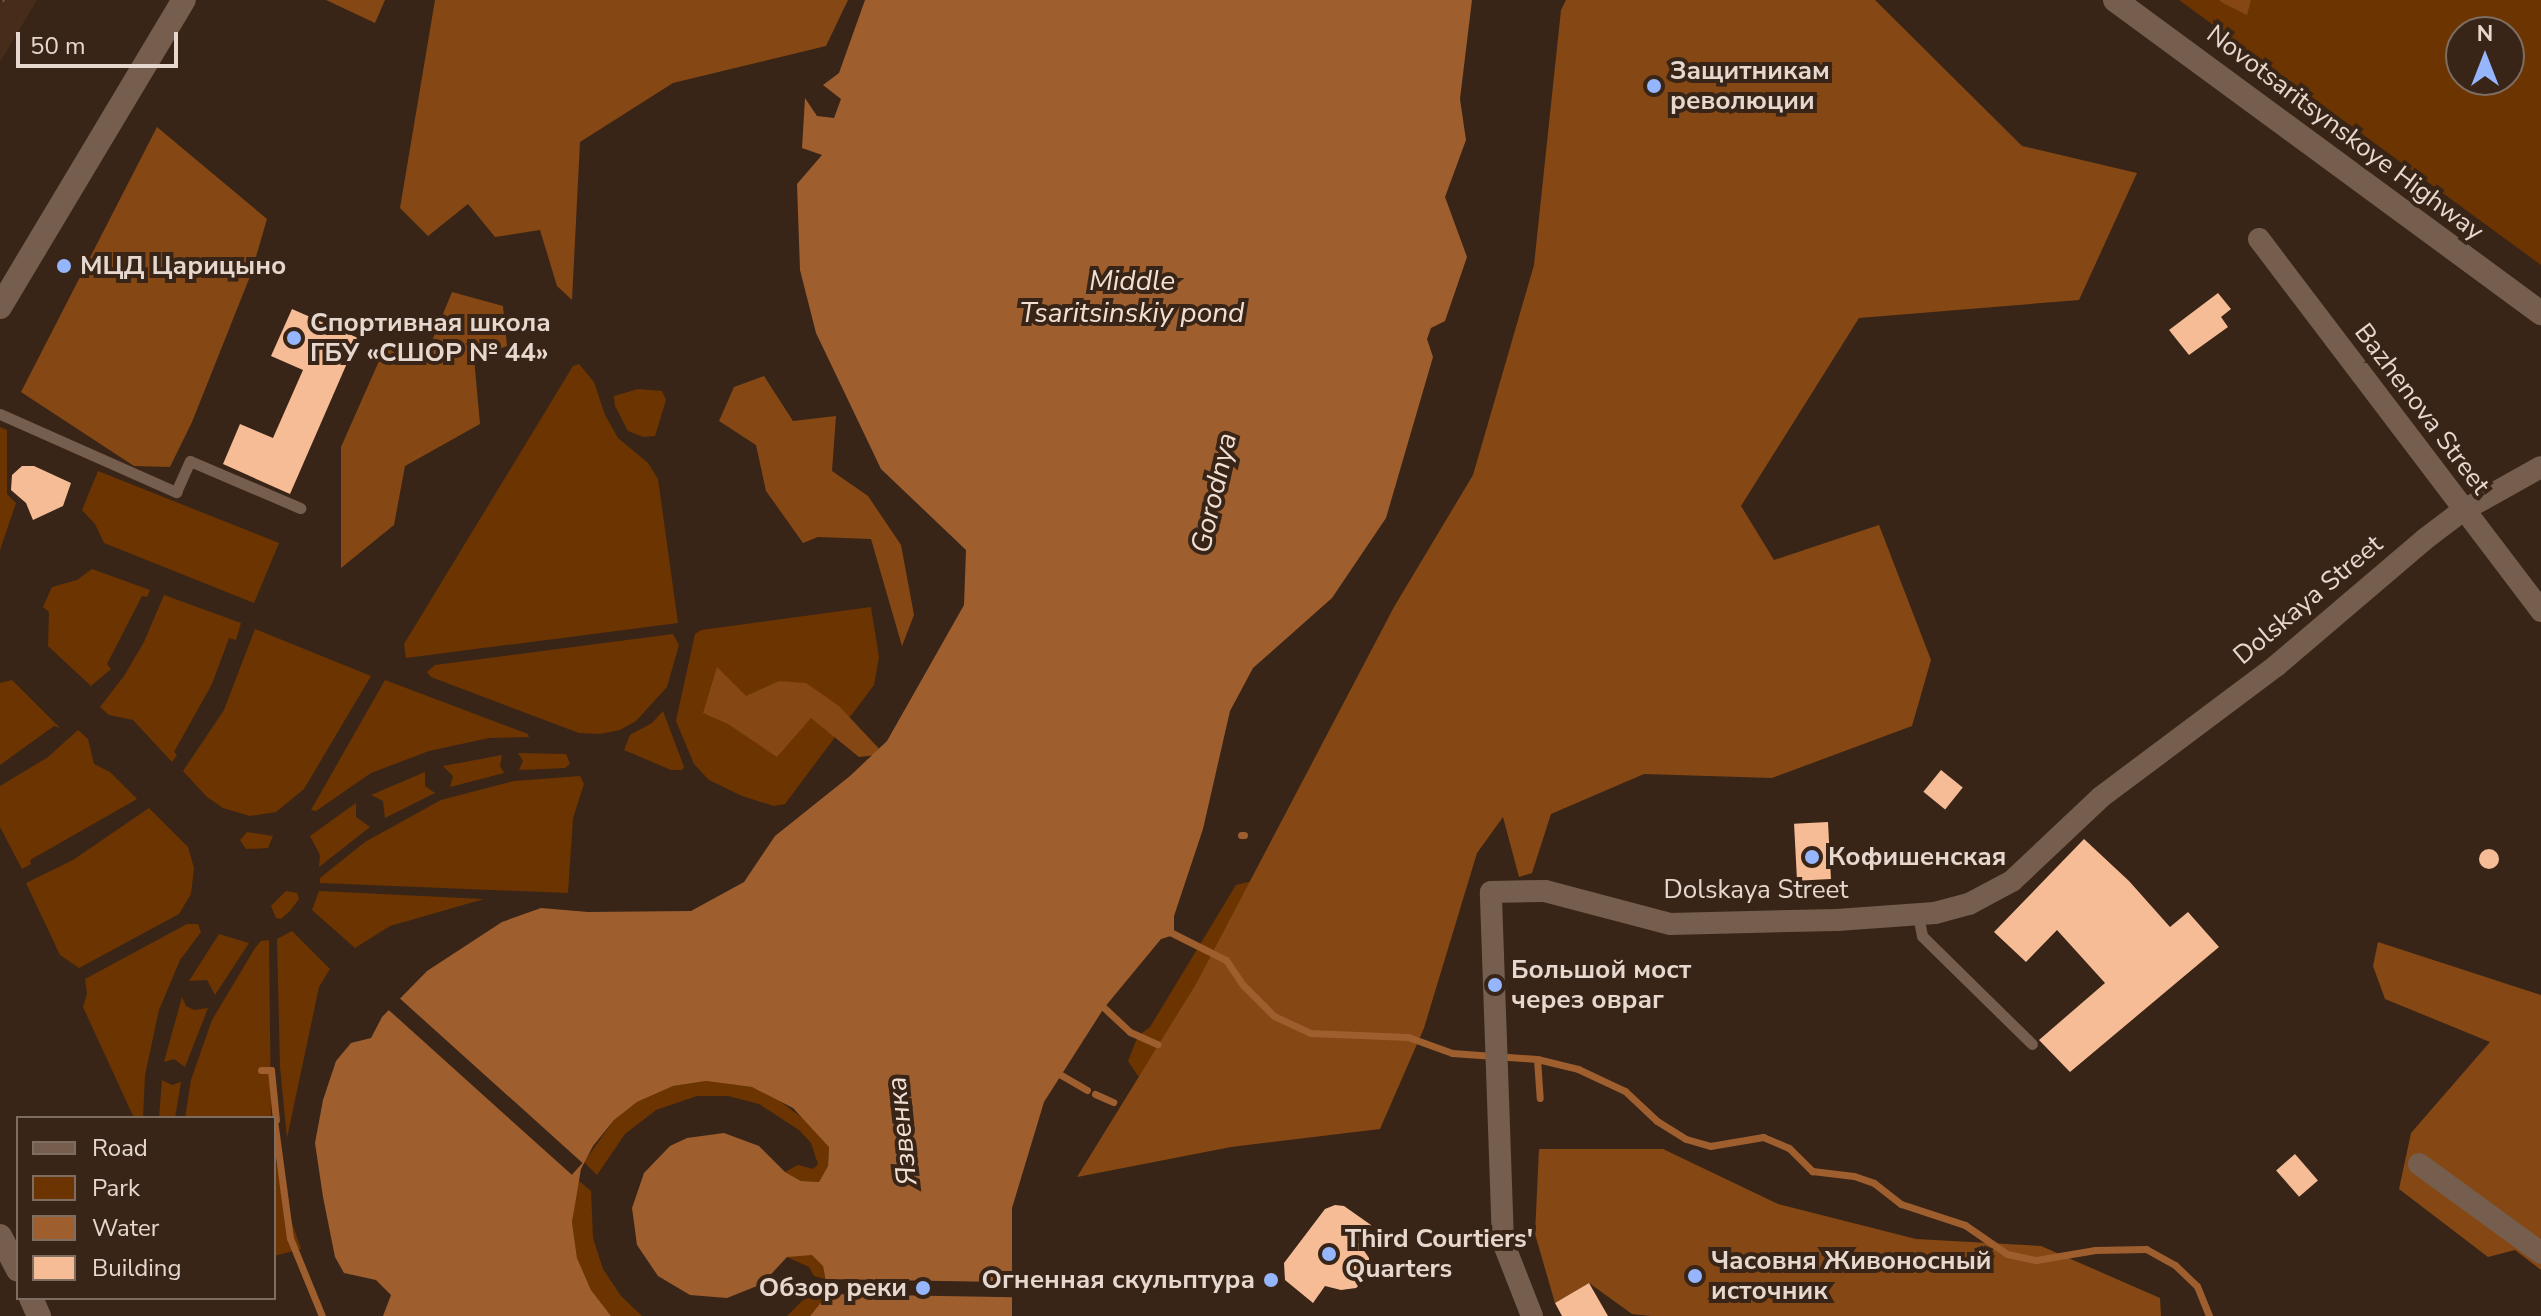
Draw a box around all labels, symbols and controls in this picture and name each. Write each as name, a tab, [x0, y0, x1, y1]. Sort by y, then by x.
scale bar	[20, 16, 182, 66]
north arrow	[2445, 16, 2525, 96]
street label: Novotsaritsynskoye Highway	[2200, 19, 2490, 247]
text: 50 m	[30, 30, 86, 62]
place label: Защитникам революции	[1670, 55, 1830, 116]
marker: Защитникам революции	[1645, 77, 1663, 95]
place label: МЦД Царицыно	[80, 250, 286, 282]
marker: МЦД Царицыно	[55, 257, 73, 275]
water label: Middle Tsaritsinskiy pond	[1020, 264, 1244, 330]
place label: Спортивная школа ГБУ «СШОР № 44»	[310, 307, 551, 368]
street label: Bazhenova Street	[2348, 318, 2496, 500]
marker: Спортивная школа ГБУ «СШОР № 44»	[285, 329, 303, 347]
water label: Gorodnya	[1184, 430, 1244, 556]
street label: Dolskaya Street	[2227, 529, 2389, 671]
place label: Кофишенская	[1828, 841, 2006, 873]
marker: Кофишенская	[1803, 848, 1821, 866]
street label: Dolskaya Street	[1664, 874, 1848, 906]
place label: Большой мост через овраг	[1511, 954, 1691, 1016]
marker: Большой мост через овраг	[1486, 976, 1504, 994]
water label: Язвенка	[880, 1075, 924, 1187]
legend	[16, 1116, 276, 1300]
text: Road	[92, 1132, 148, 1164]
text: Park	[92, 1172, 140, 1204]
text: Water	[92, 1212, 159, 1244]
place label: Third Courtiers' Quarters	[1345, 1223, 1533, 1284]
marker: Third Courtiers' Quarters	[1320, 1245, 1338, 1263]
place label: Часовня Живоносный источник	[1711, 1245, 1992, 1306]
text: Building	[92, 1252, 182, 1284]
place label: Огненная скульптура	[982, 1264, 1255, 1296]
marker: Часовня Живоносный источник	[1686, 1267, 1704, 1285]
marker: Огненная скульптура	[1262, 1271, 1280, 1289]
place label: Обзор реки	[759, 1272, 907, 1304]
marker: Обзор реки	[914, 1279, 932, 1297]

